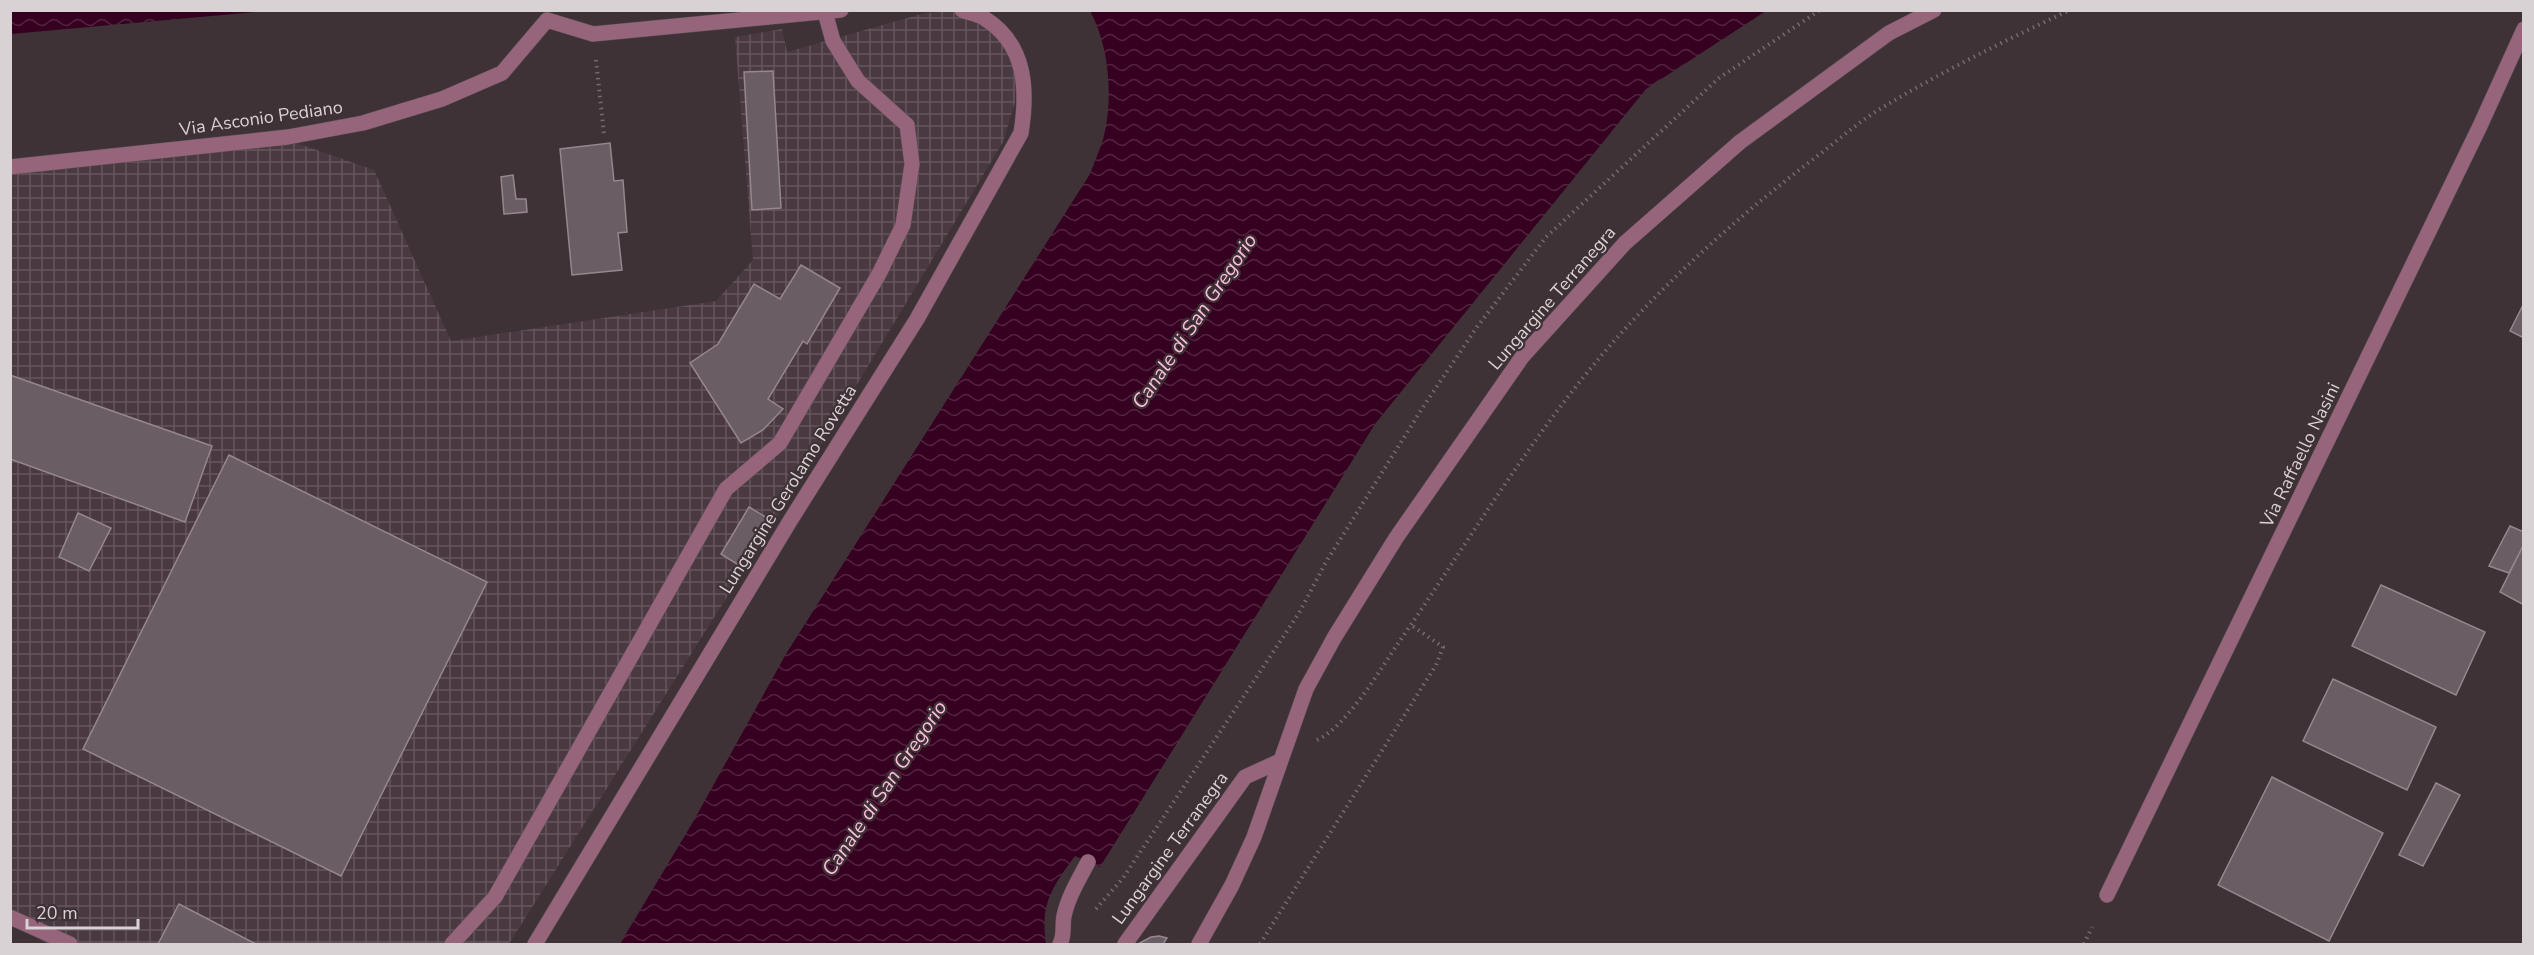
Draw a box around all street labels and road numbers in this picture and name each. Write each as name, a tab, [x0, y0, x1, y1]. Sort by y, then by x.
street label: Via Asconio Pediano	[177, 95, 344, 141]
street label: Lungargine Terranegra	[1483, 221, 1621, 375]
street label: Via Raffaello Nasini	[2254, 379, 2345, 532]
street label: Lungargine Gerolamo Rovetta	[714, 380, 862, 598]
street label: Lungargine Terranegra	[1106, 767, 1234, 929]

